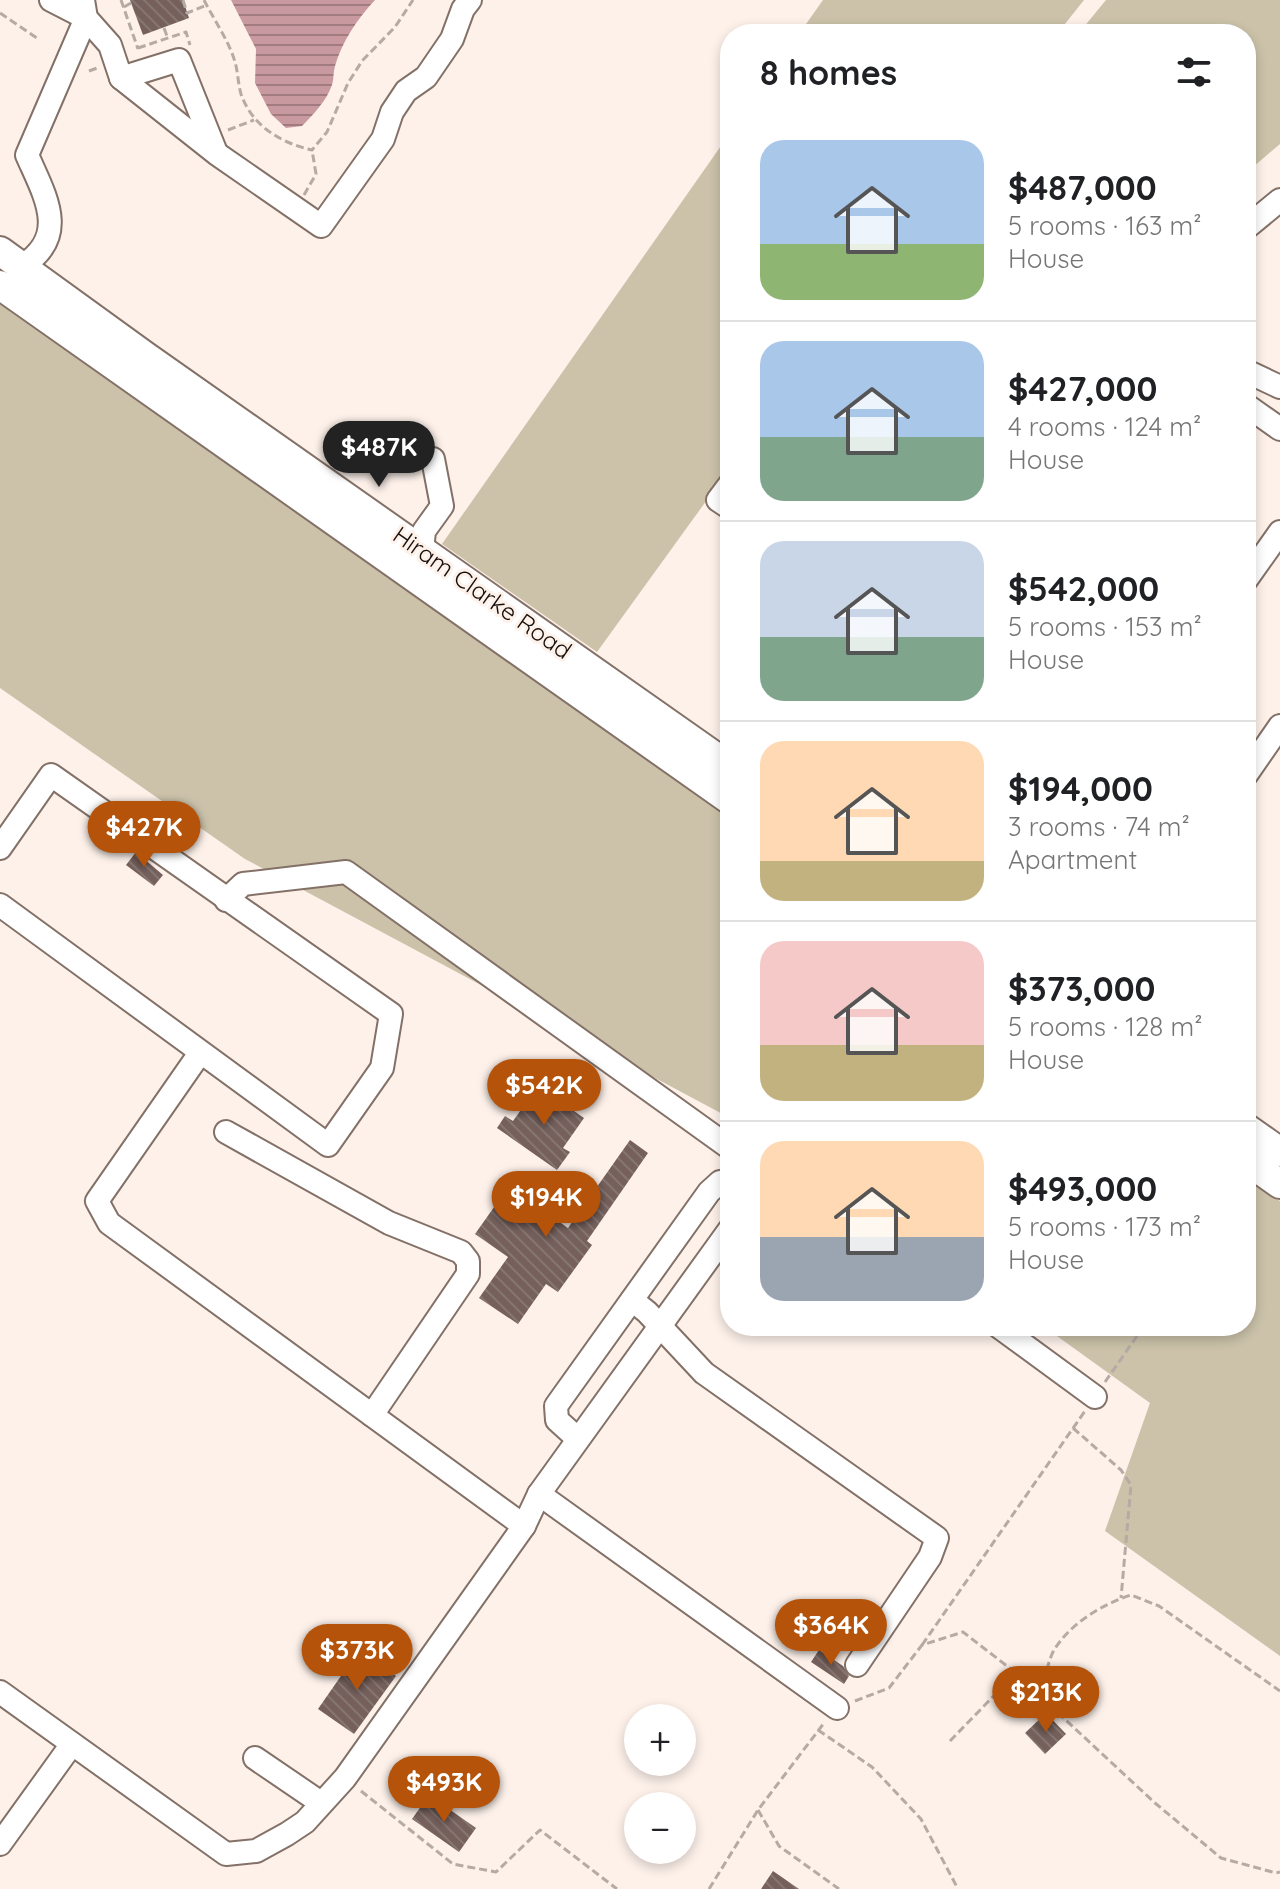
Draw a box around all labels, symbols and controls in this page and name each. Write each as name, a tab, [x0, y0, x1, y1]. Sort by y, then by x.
icon: filters	[1172, 50, 1216, 94]
text: 8 homes	[760, 51, 897, 94]
text: $487,000	[1008, 166, 1157, 209]
icon: home	[824, 172, 920, 268]
text: 5 rooms · 163 m²	[1008, 209, 1202, 242]
text: House	[1008, 242, 1084, 275]
text: $427,000	[1008, 367, 1157, 410]
icon: home	[824, 373, 920, 469]
text: 4 rooms · 124 m²	[1008, 410, 1201, 443]
pin: $487K	[323, 421, 435, 489]
text: $487K	[341, 430, 417, 463]
text: House	[1008, 443, 1084, 476]
street label: Hiram Clarke Road	[387, 519, 578, 665]
text: $542,000	[1008, 567, 1159, 610]
icon: home	[824, 573, 920, 669]
text: 5 rooms · 153 m²	[1008, 610, 1202, 643]
text: House	[1008, 643, 1084, 676]
text: $194,000	[1008, 767, 1153, 810]
icon: home	[824, 773, 920, 869]
pin: $427K	[88, 801, 200, 869]
text: $427K	[106, 810, 182, 843]
text: 3 rooms · 74 m²	[1008, 810, 1190, 843]
text: Apartment	[1008, 843, 1137, 876]
text: $373,000	[1008, 967, 1155, 1010]
icon: home	[824, 973, 920, 1069]
text: 5 rooms · 128 m²	[1008, 1010, 1202, 1043]
text: House	[1008, 1043, 1084, 1076]
pin: $542K	[488, 1059, 600, 1127]
text: $542K	[505, 1068, 583, 1101]
text: $493,000	[1008, 1167, 1157, 1210]
pin: $194K	[490, 1171, 602, 1239]
icon: home	[824, 1173, 920, 1269]
text: $194K	[510, 1180, 582, 1213]
text: 5 rooms · 173 m²	[1008, 1210, 1201, 1243]
text: House	[1008, 1243, 1084, 1276]
pin: $364K	[775, 1599, 887, 1667]
text: $364K	[793, 1608, 869, 1641]
pin: $373K	[301, 1624, 413, 1692]
text: $373K	[320, 1633, 394, 1666]
pin: $213K	[990, 1666, 1102, 1734]
text: $213K	[1010, 1675, 1082, 1708]
map controls	[624, 1704, 696, 1864]
button: +	[624, 1704, 696, 1776]
pin: $493K	[388, 1756, 500, 1824]
text: $493K	[406, 1765, 482, 1798]
button: −	[624, 1792, 696, 1864]

